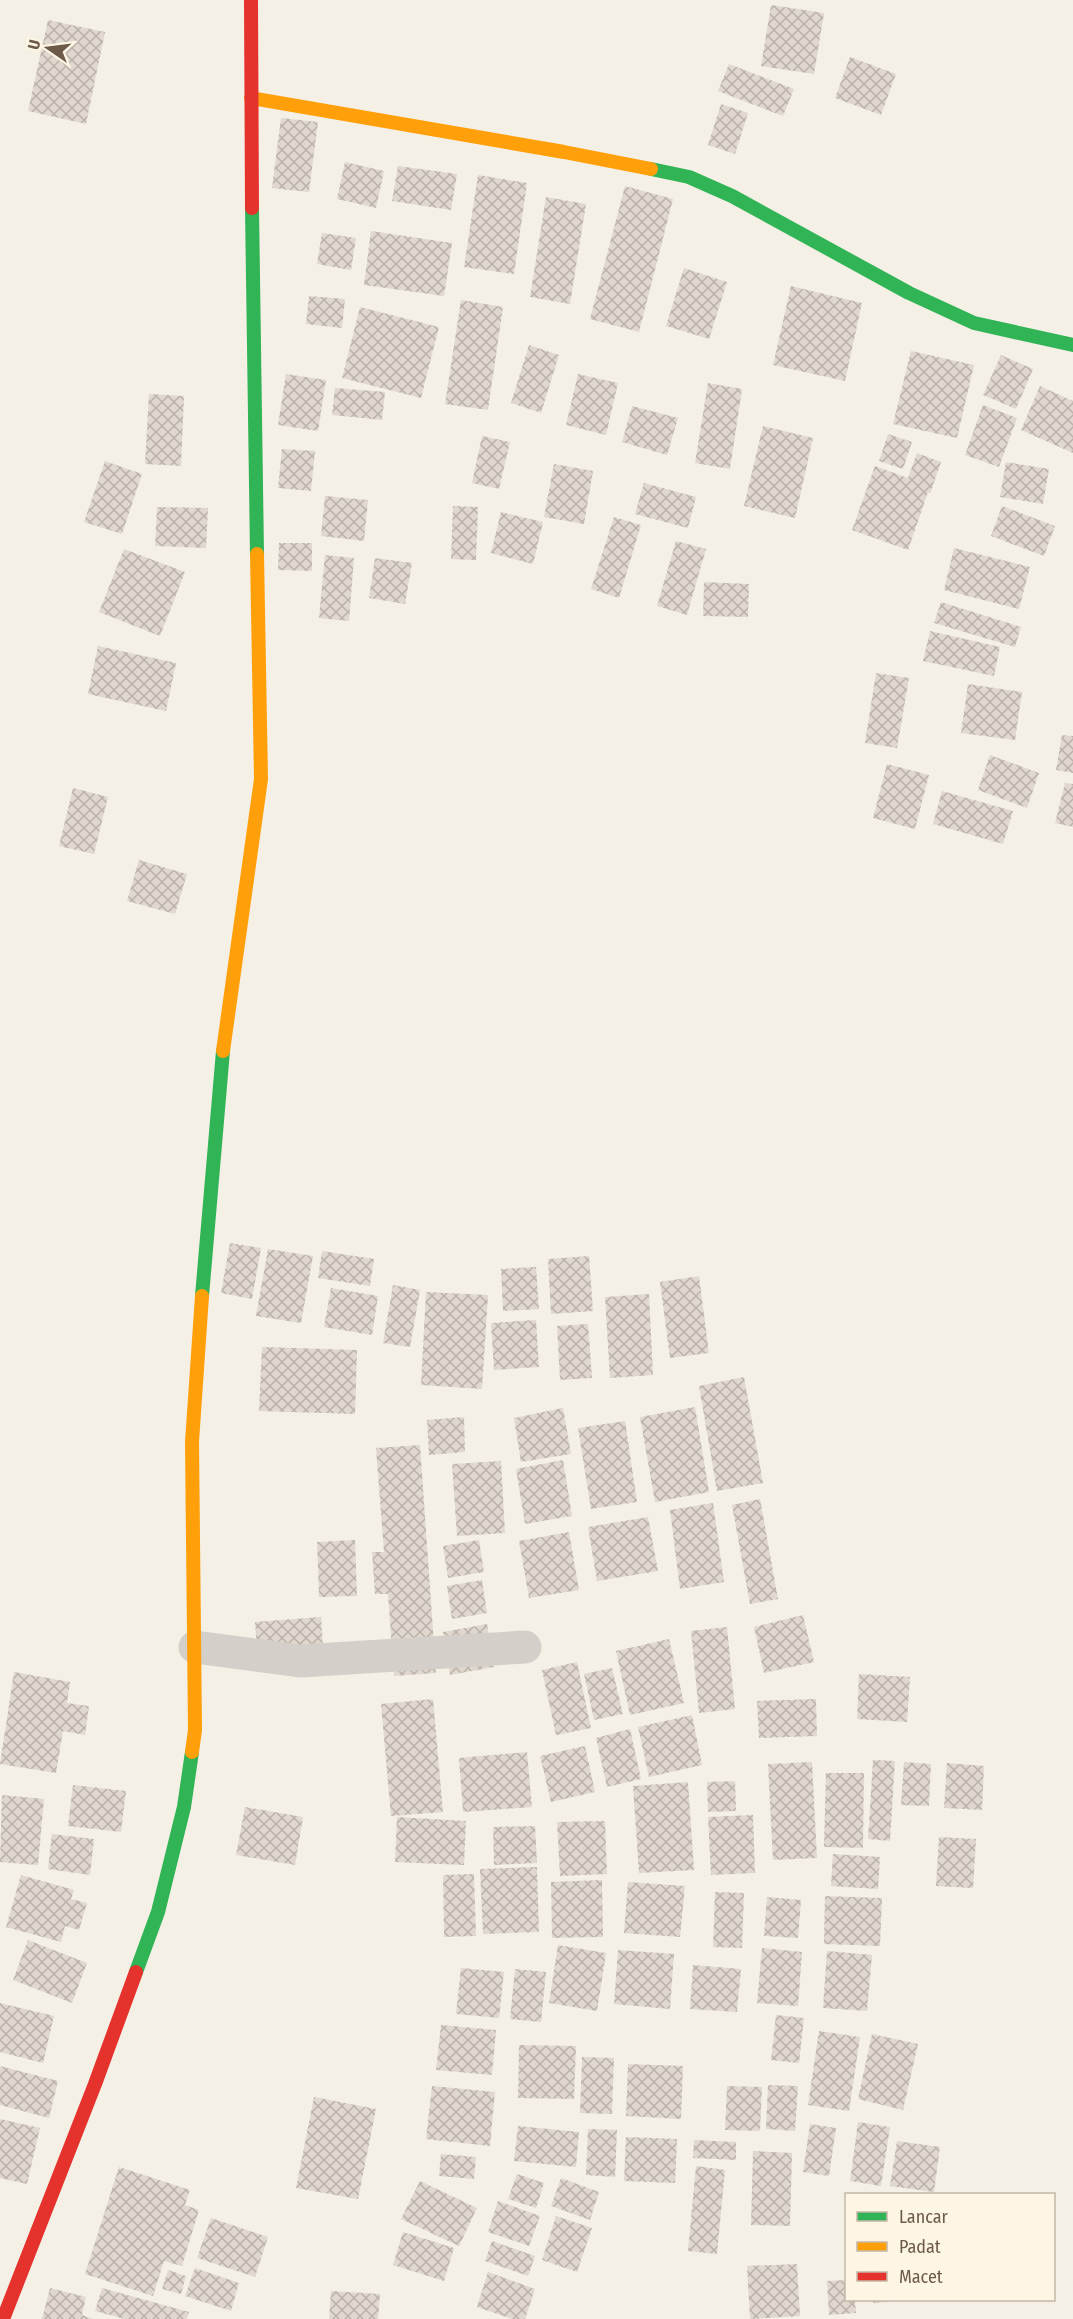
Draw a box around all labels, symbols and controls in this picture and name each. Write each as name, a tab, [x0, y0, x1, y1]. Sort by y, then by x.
north arrow	[18, 18, 78, 78]
text: U	[24, 38, 44, 51]
legend	[845, 2193, 1055, 2301]
text: Lancar	[899, 2206, 948, 2228]
text: Padat	[899, 2236, 941, 2258]
text: Macet	[899, 2266, 943, 2288]

